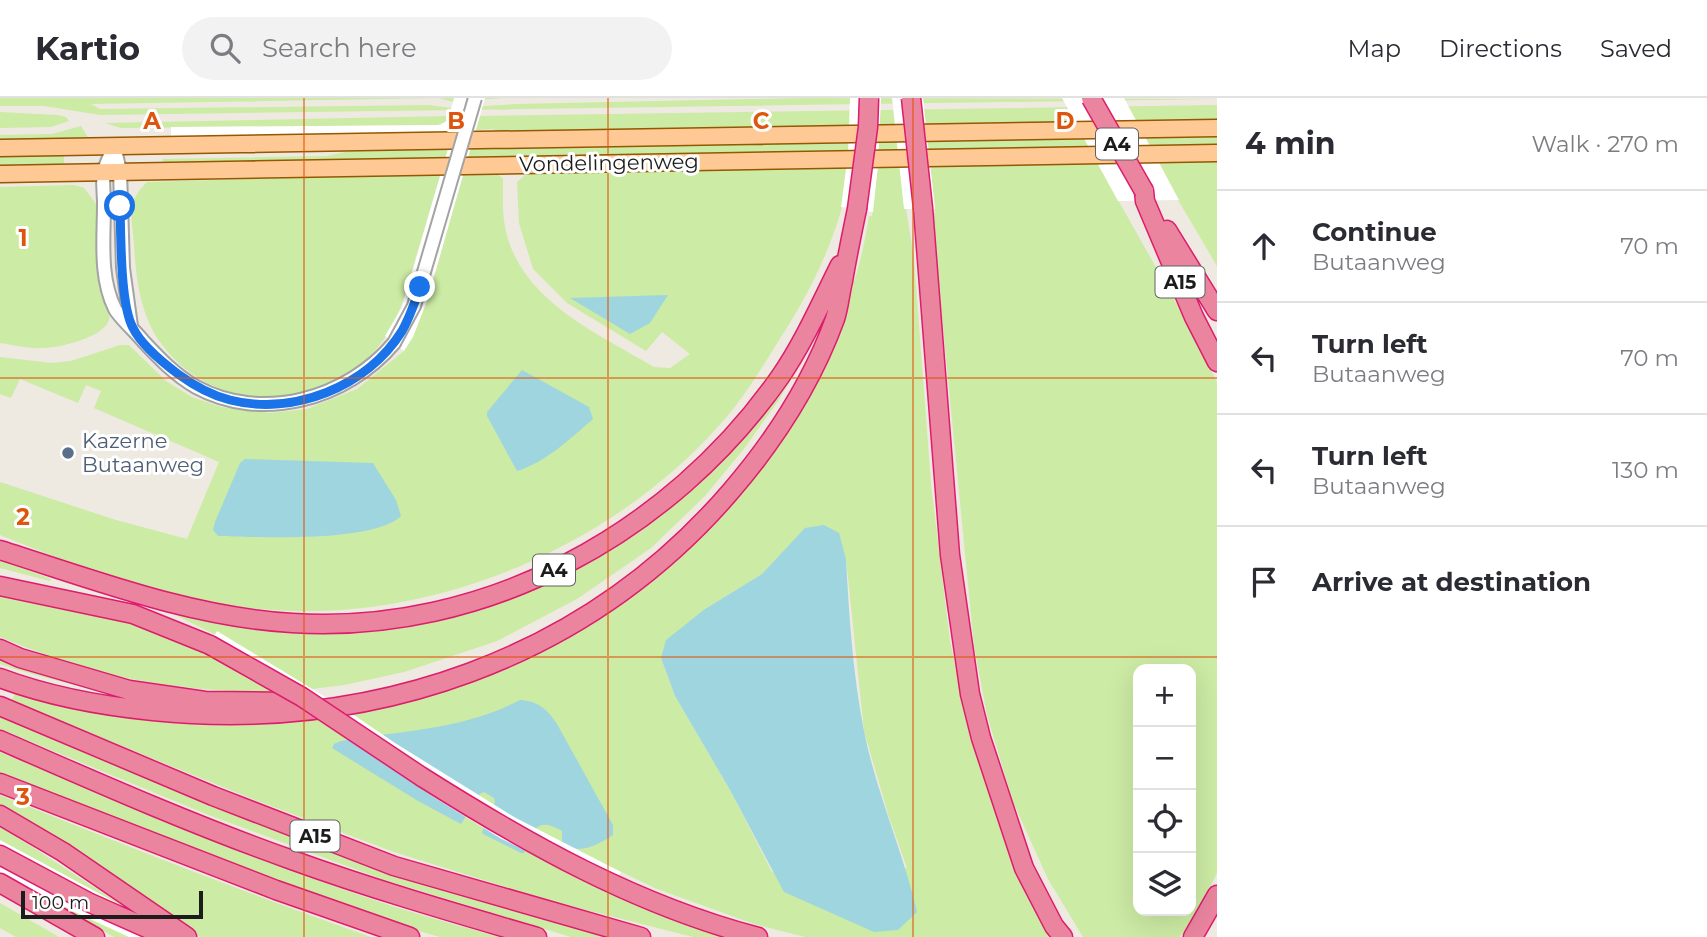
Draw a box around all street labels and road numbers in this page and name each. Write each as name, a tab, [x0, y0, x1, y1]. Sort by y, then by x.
road number: A4	[1096, 128, 1138, 159]
street label: Vondelingenweg	[519, 148, 699, 177]
road number: A15	[1156, 266, 1204, 298]
road number: A4	[533, 555, 575, 586]
road number: A15	[290, 820, 340, 852]

